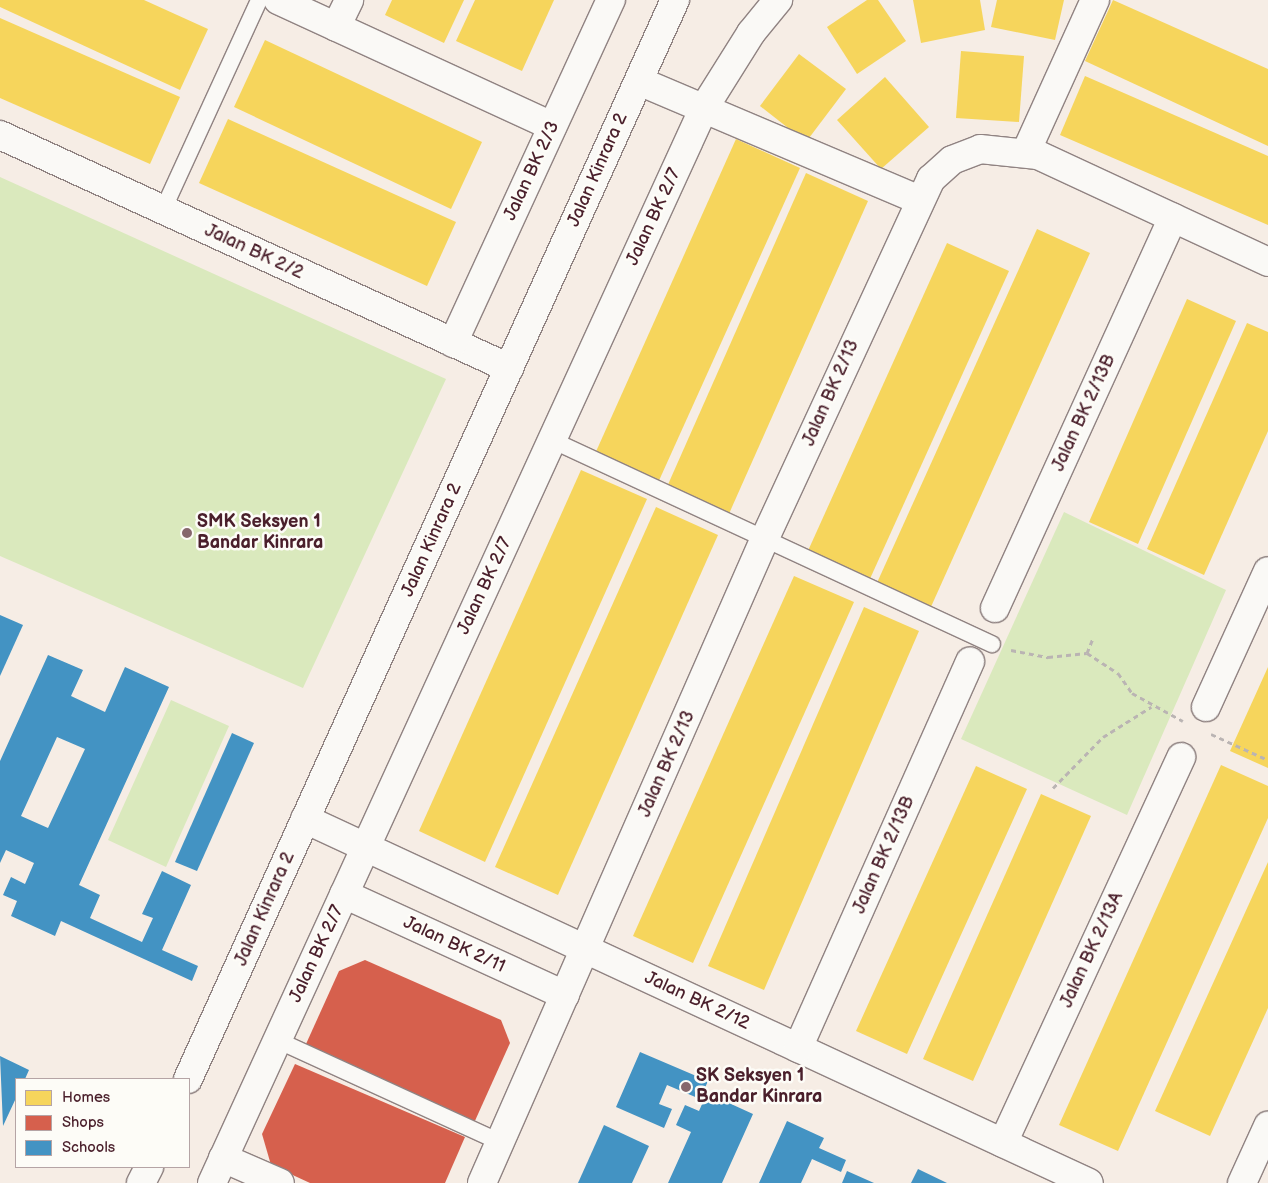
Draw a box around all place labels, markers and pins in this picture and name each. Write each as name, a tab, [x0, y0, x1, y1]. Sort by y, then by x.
place label: SMK Seksyen 1 Bandar Kinrara	[197, 512, 323, 554]
marker: SMK Seksyen 1 Bandar Kinrara	[181, 527, 193, 539]
place label: SK Seksyen 1 Bandar Kinrara	[696, 1066, 822, 1108]
marker: SK Seksyen 1 Bandar Kinrara	[680, 1081, 692, 1093]

